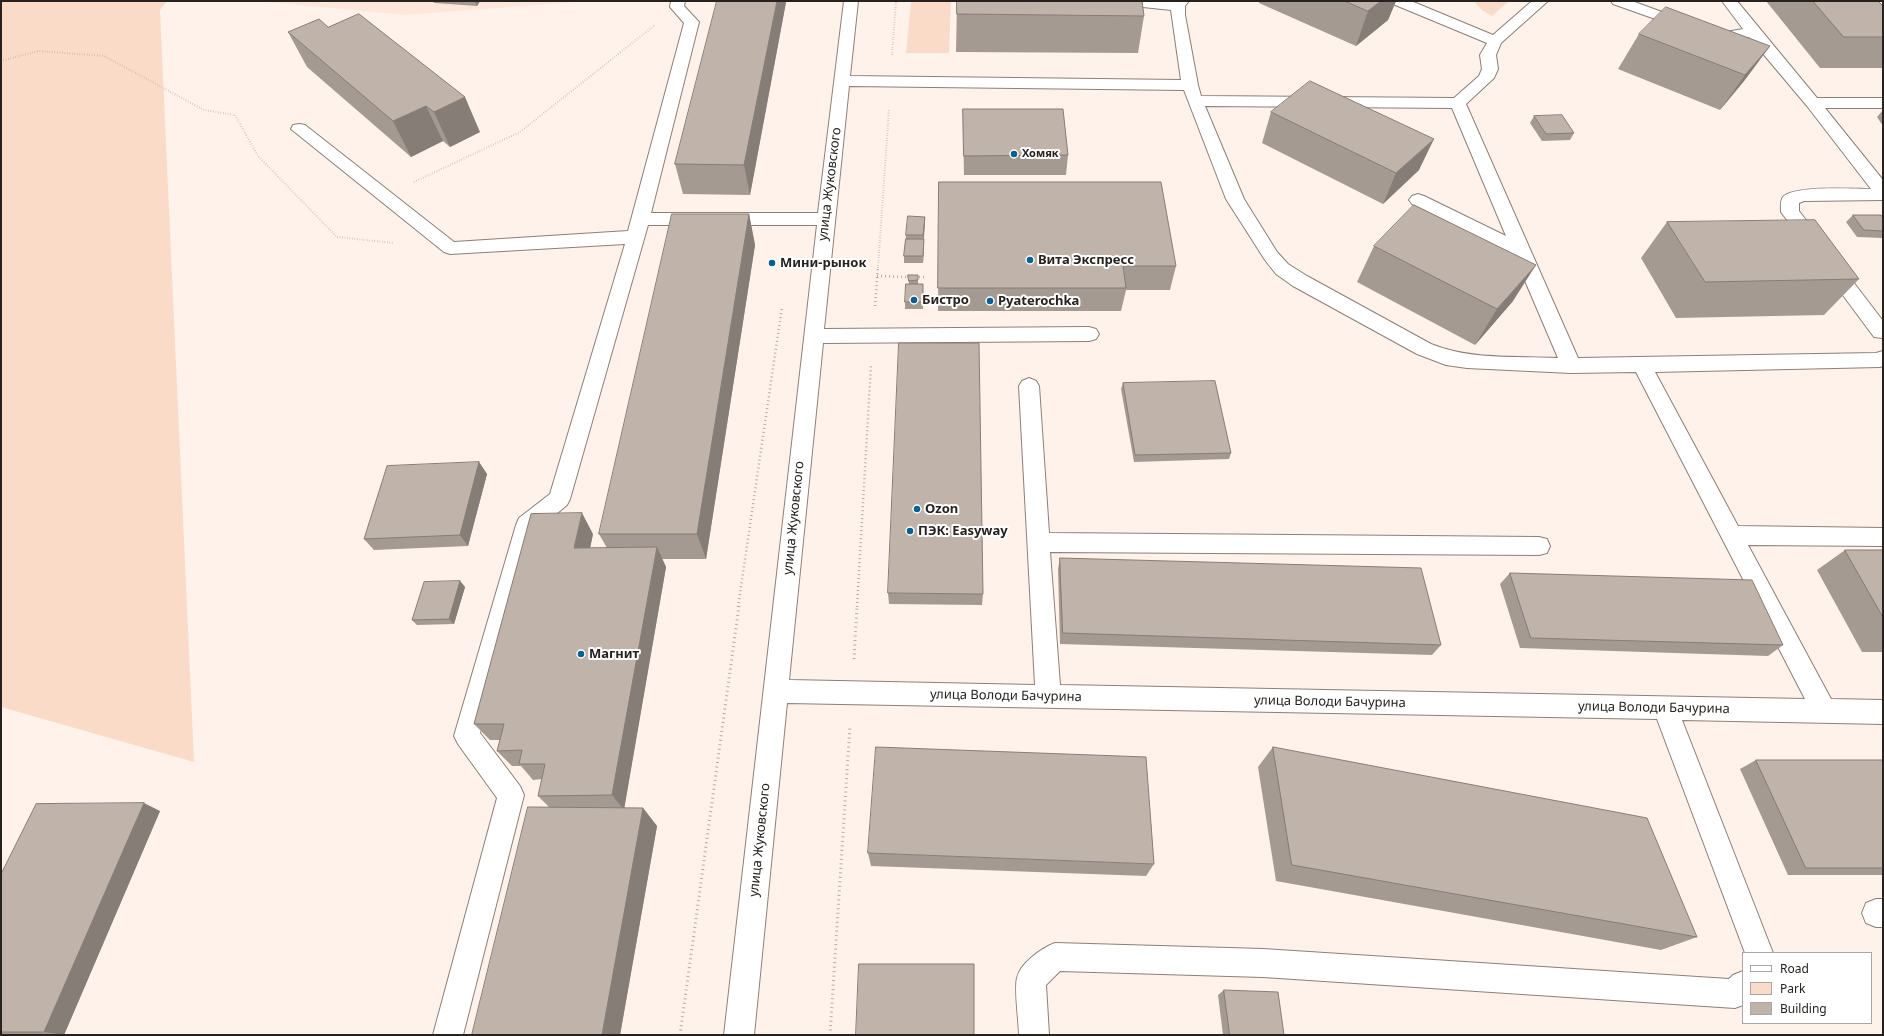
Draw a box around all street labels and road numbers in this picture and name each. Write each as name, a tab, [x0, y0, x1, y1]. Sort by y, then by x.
street label: улица Жуковского	[815, 126, 845, 242]
street label: улица Жуковского	[780, 460, 808, 576]
street label: улица Володи Бачурина	[930, 687, 1082, 705]
street label: улица Володи Бачурина	[1254, 693, 1406, 711]
street label: улица Володи Бачурина	[1578, 699, 1730, 717]
street label: улица Жуковского	[746, 782, 774, 898]

